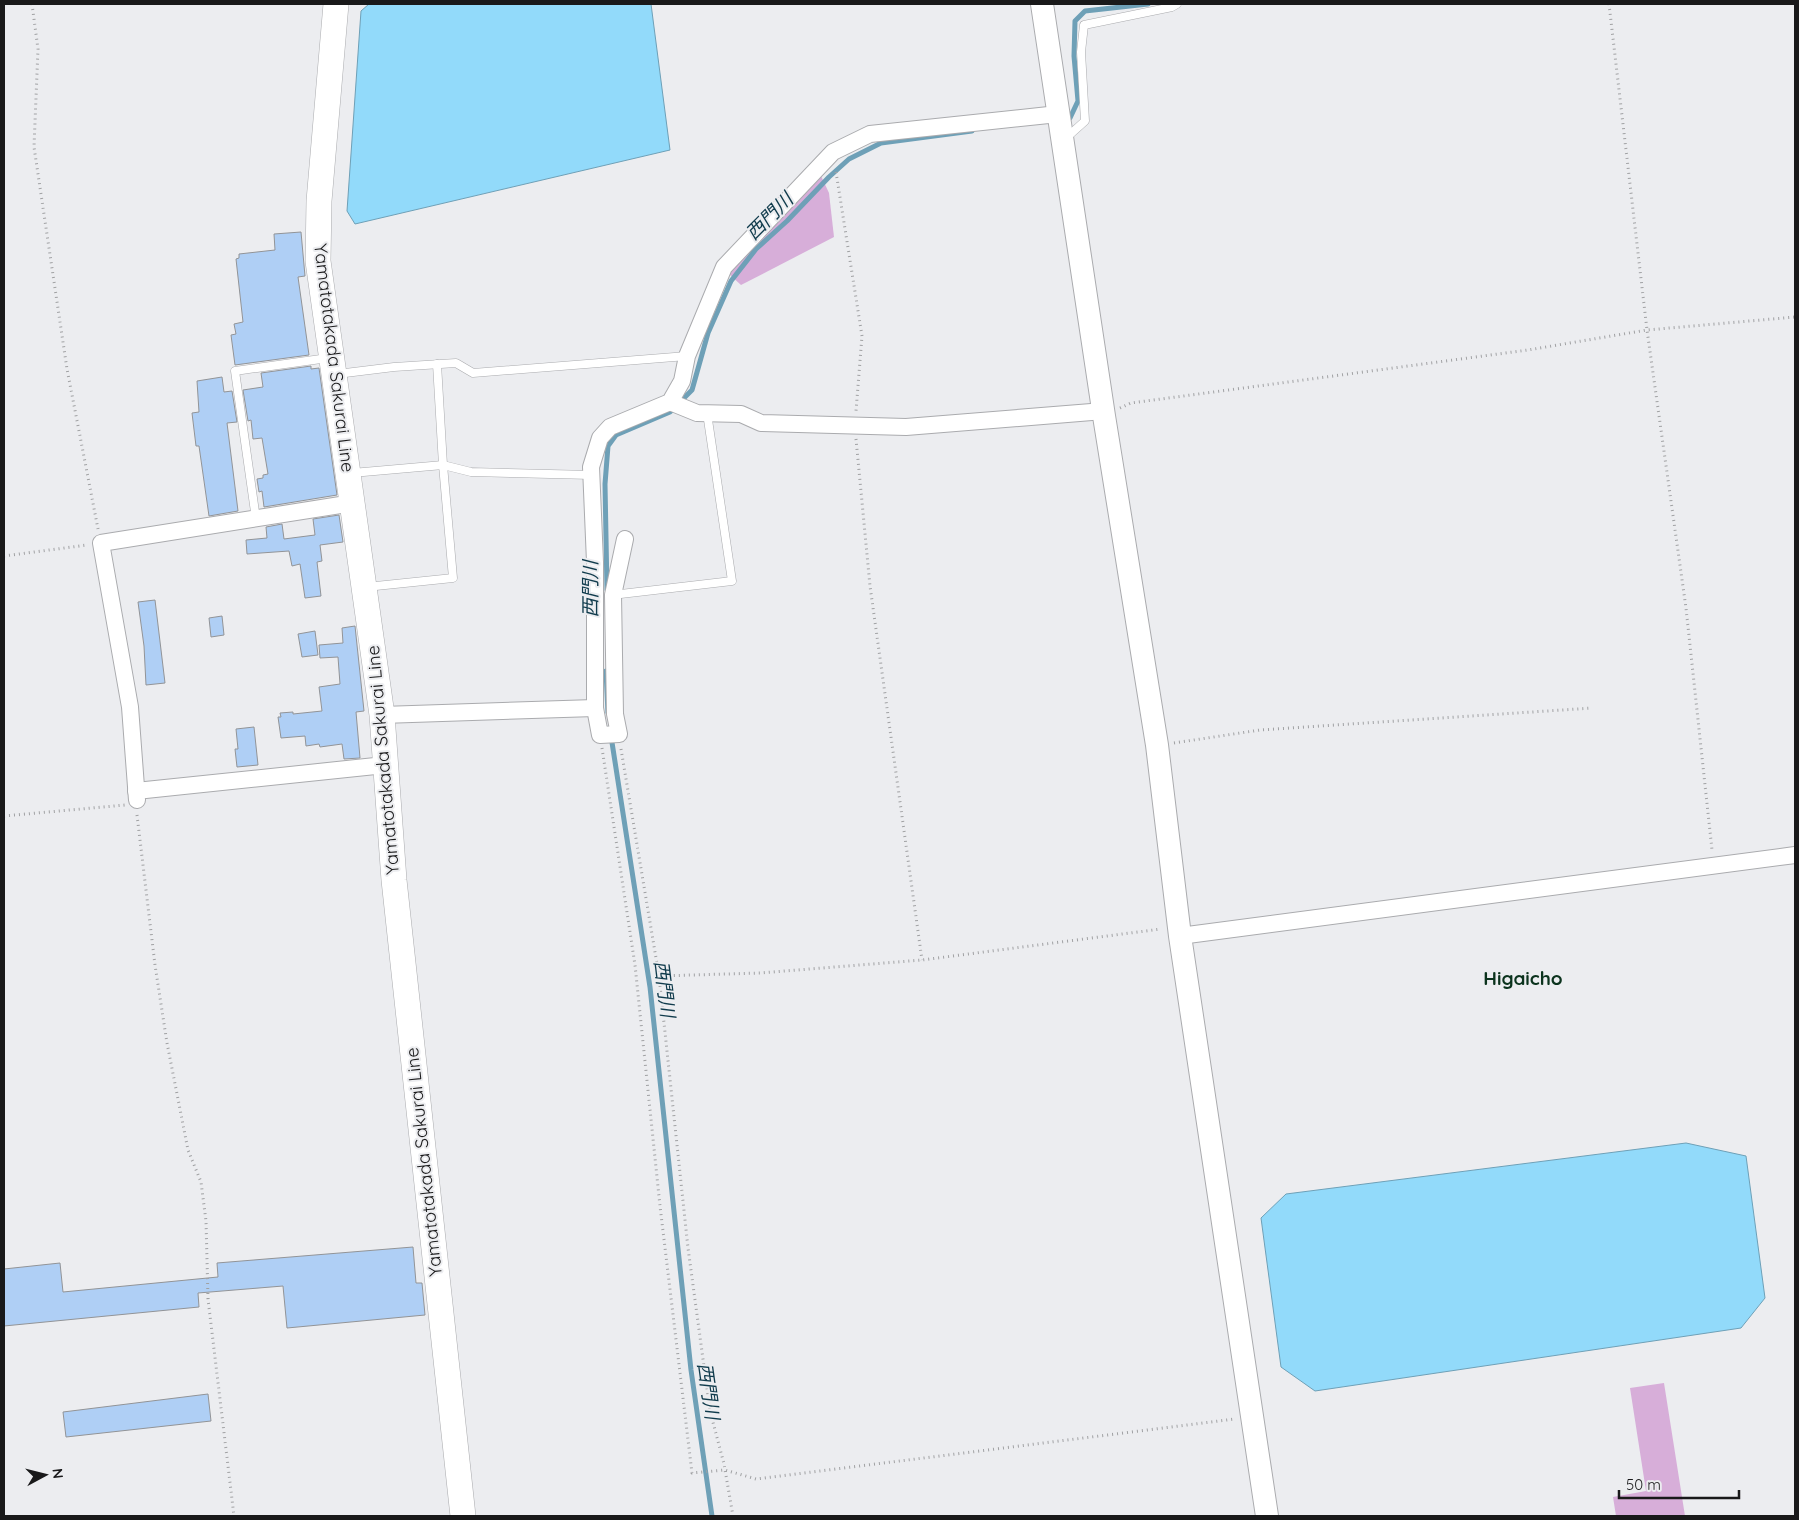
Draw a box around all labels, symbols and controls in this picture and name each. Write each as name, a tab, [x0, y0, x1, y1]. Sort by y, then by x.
water label: 西門川	[740, 186, 799, 245]
street label: Yamatotakada Sakurai Line	[309, 242, 360, 473]
water label: 西門川	[578, 559, 602, 618]
street label: Yamatotakada Sakurai Line	[361, 644, 404, 876]
water label: 西門川	[650, 959, 681, 1021]
district label: Higaicho	[1483, 966, 1563, 990]
street label: Yamatotakada Sakurai Line	[400, 1046, 447, 1278]
water label: 西門川	[693, 1361, 725, 1423]
north arrow	[20, 1450, 70, 1500]
text: N	[48, 1467, 67, 1480]
scale bar	[1619, 1468, 1739, 1500]
text: 50 m	[1626, 1475, 1661, 1494]

